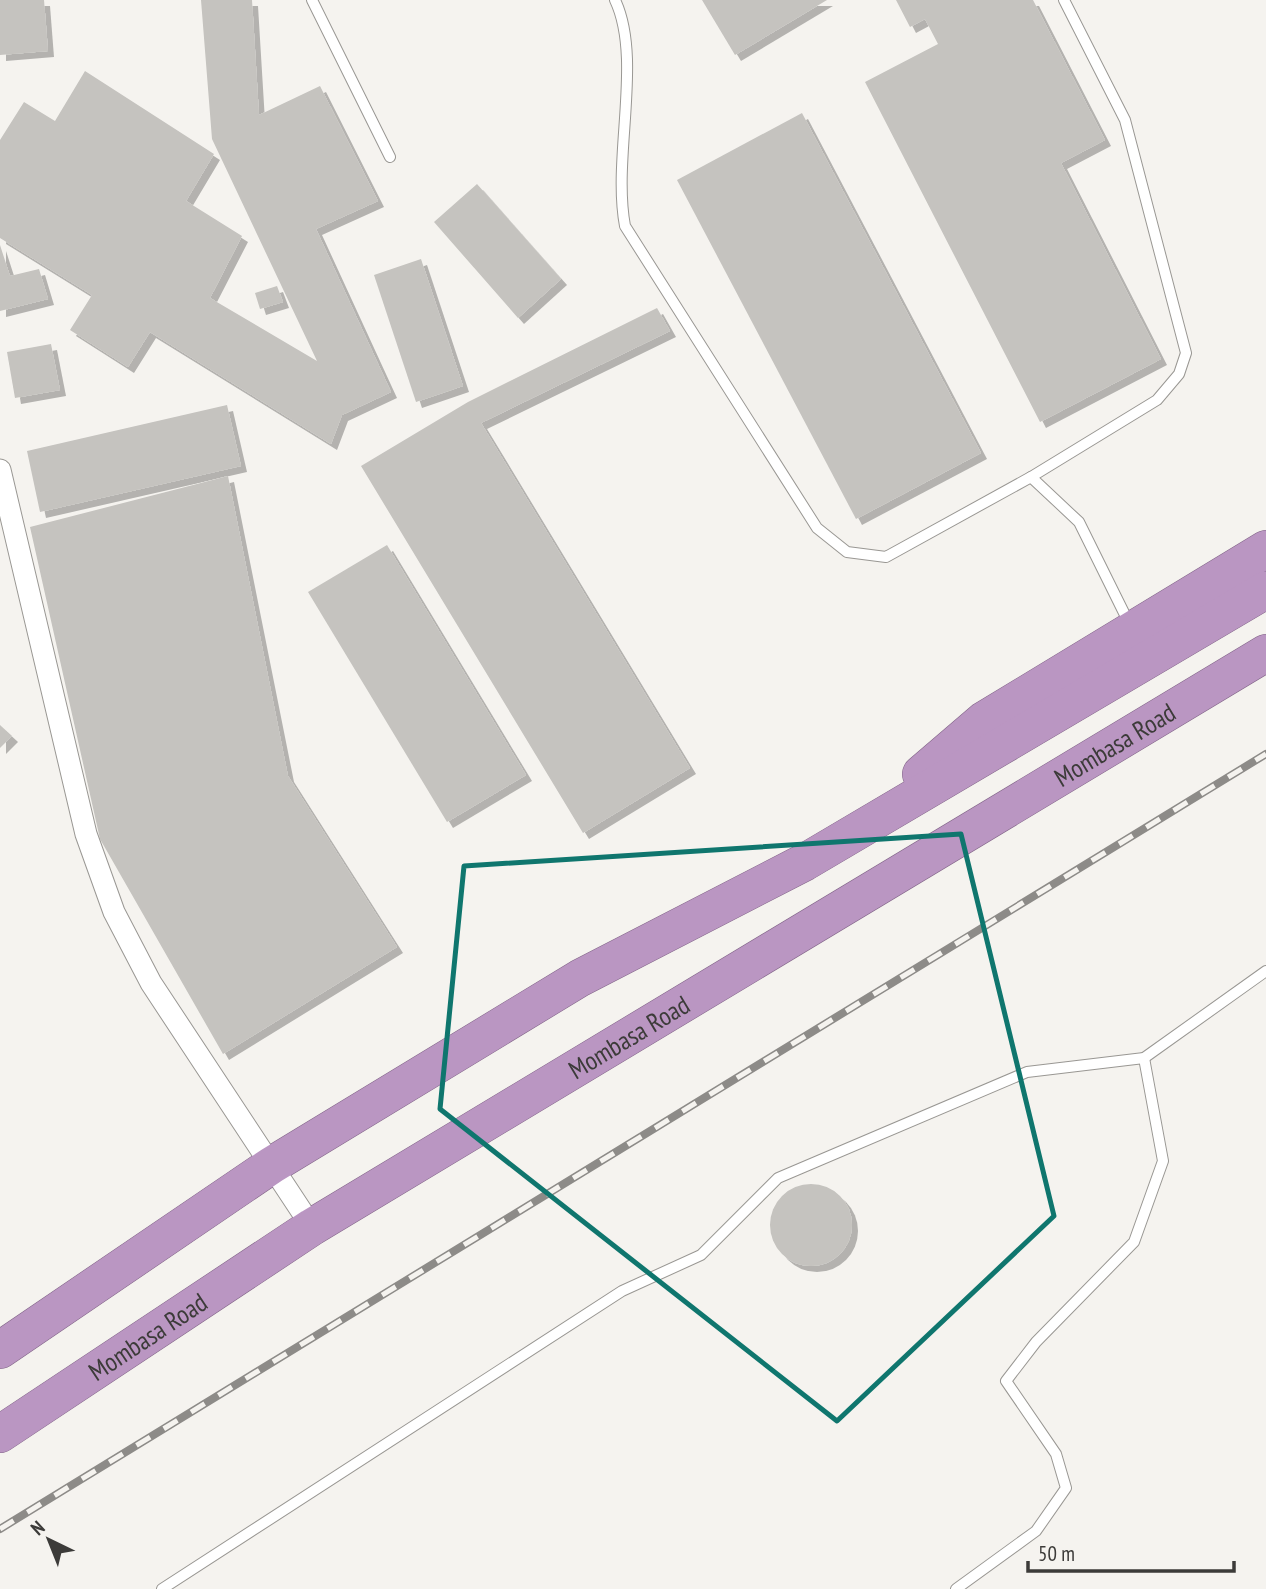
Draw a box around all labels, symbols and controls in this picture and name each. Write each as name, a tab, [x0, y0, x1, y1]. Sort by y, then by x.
street label: Mombasa Road	[1048, 695, 1181, 793]
street label: Mombasa Road	[562, 987, 695, 1086]
street label: Mombasa Road	[82, 1285, 213, 1387]
north arrow	[14, 1505, 84, 1575]
text: N	[25, 1515, 49, 1540]
scale bar	[1028, 1530, 1234, 1574]
text: 50 m	[1038, 1540, 1075, 1567]

